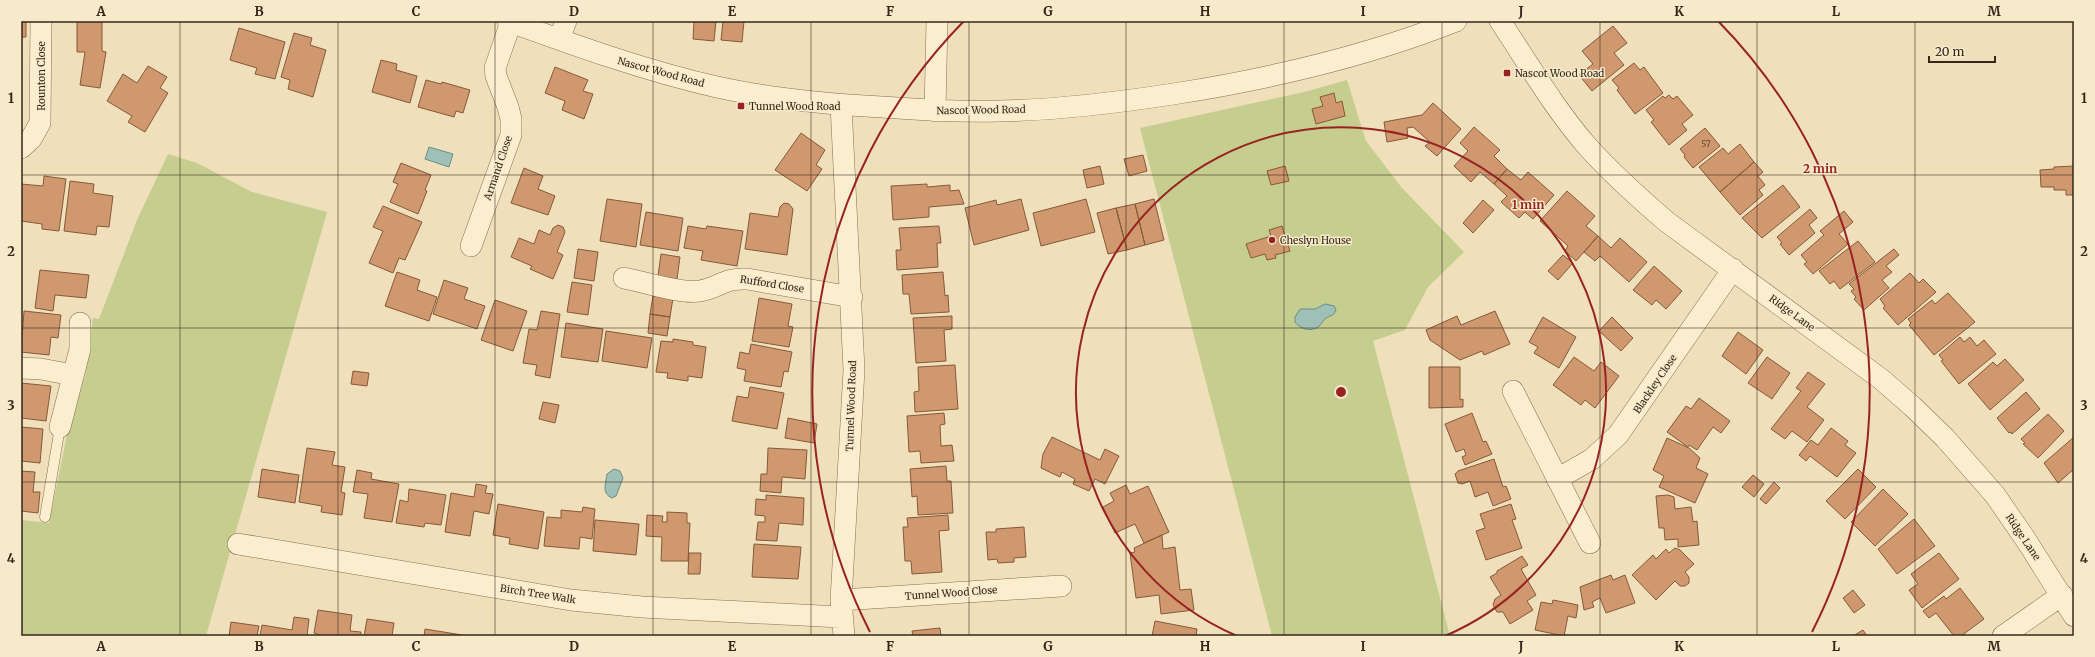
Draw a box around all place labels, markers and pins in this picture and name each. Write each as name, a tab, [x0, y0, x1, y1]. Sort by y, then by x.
place label: Nascot Wood Road	[1515, 67, 1604, 80]
marker: Nascot Wood Road	[1502, 68, 1512, 78]
place label: Tunnel Wood Road	[749, 100, 840, 113]
marker: Tunnel Wood Road	[736, 101, 746, 111]
place label: Cheslyn House	[1280, 234, 1351, 247]
marker: Cheslyn House	[1267, 235, 1277, 245]
centre of rings	[1334, 385, 1348, 399]

